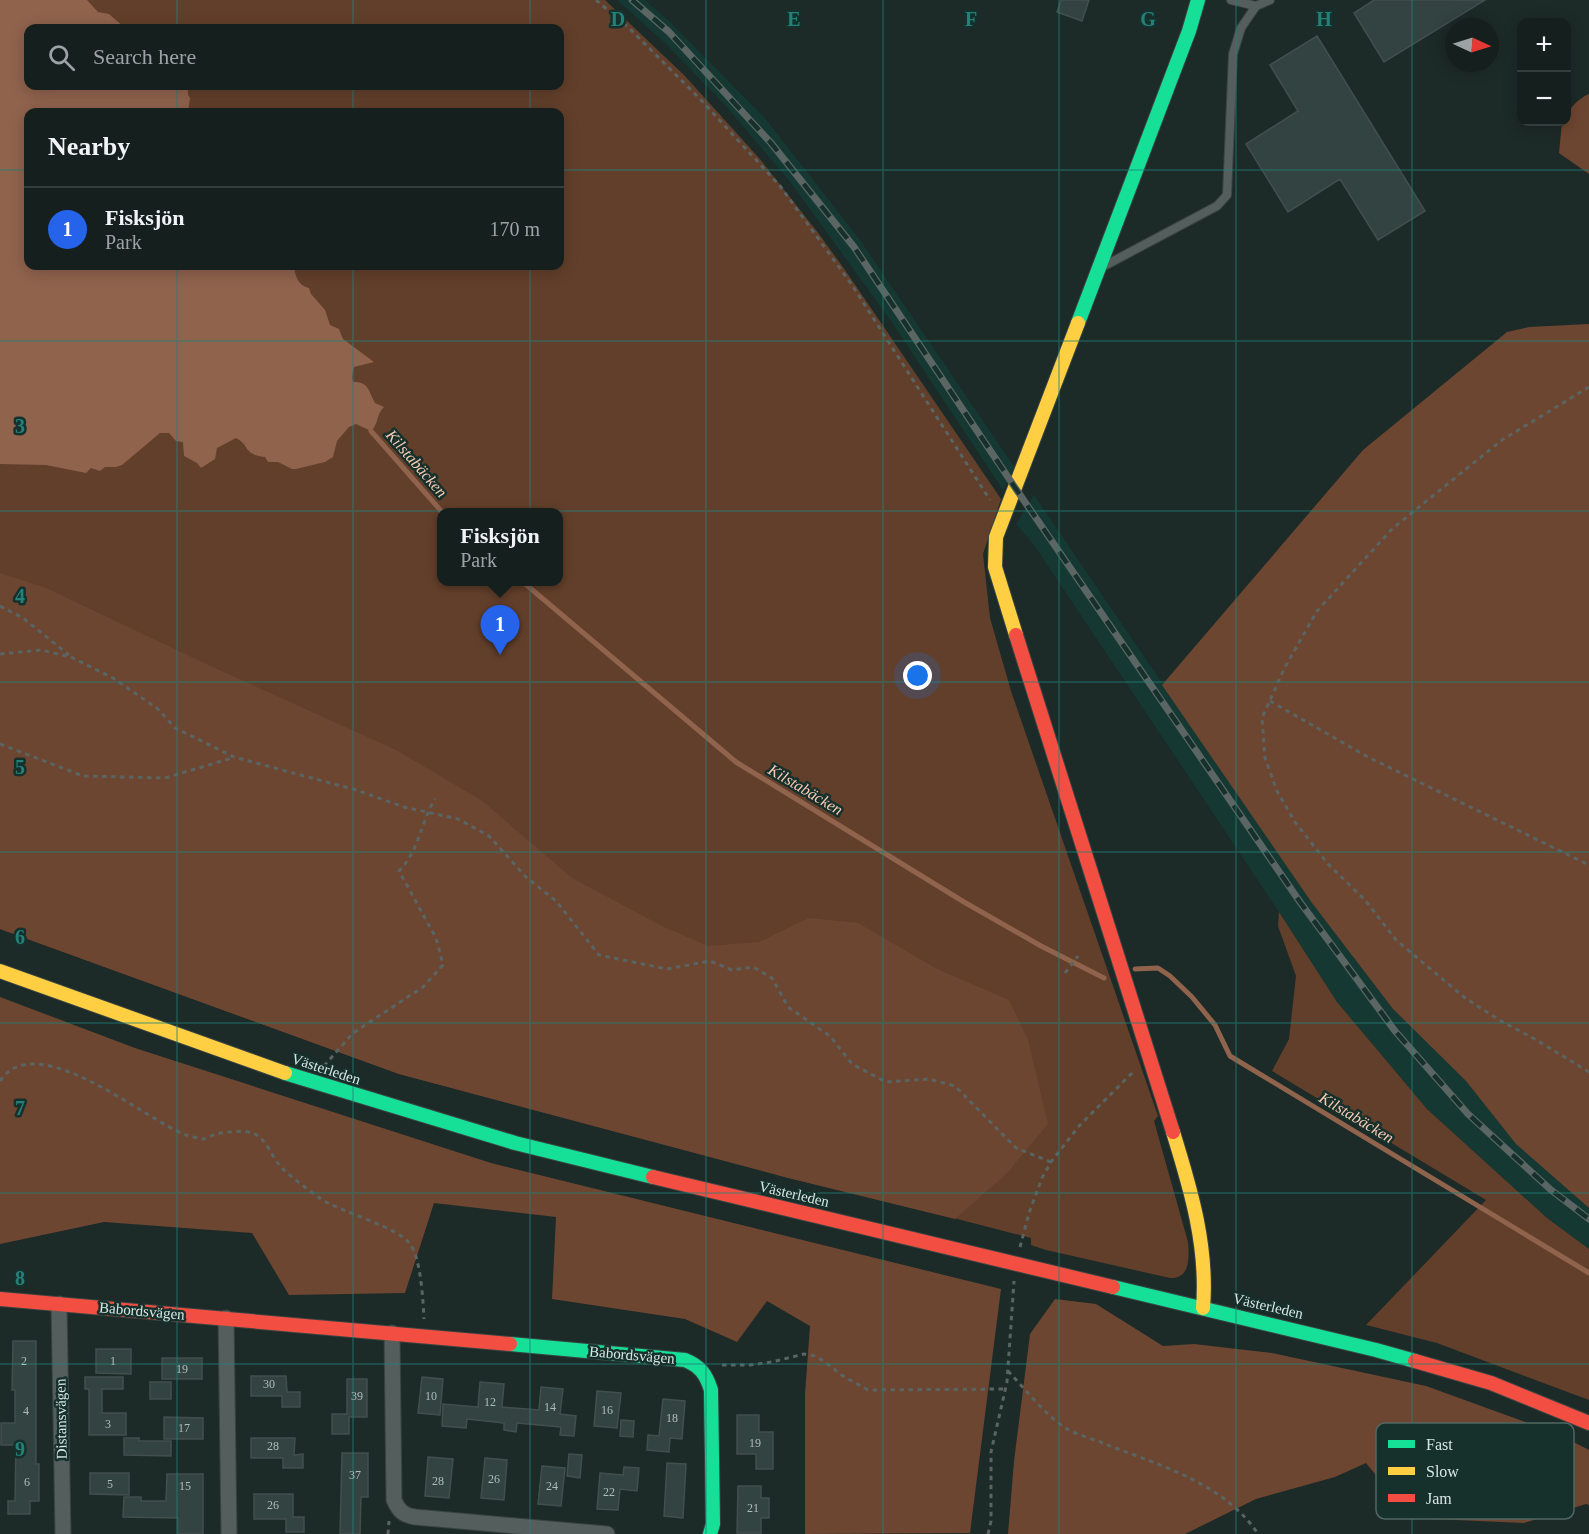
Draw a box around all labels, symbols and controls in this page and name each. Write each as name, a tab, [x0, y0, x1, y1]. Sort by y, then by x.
text: D	[611, 8, 625, 30]
text: E	[787, 8, 801, 30]
text: F	[965, 8, 977, 30]
text: G	[1140, 8, 1156, 30]
text: H	[1316, 8, 1332, 30]
north arrow	[1445, 18, 1499, 72]
map controls	[1517, 18, 1571, 126]
button: +	[1517, 18, 1571, 72]
search box	[24, 24, 564, 90]
icon: search	[45, 41, 78, 74]
text: Search here	[93, 44, 196, 69]
button: −	[1517, 72, 1571, 126]
text: Nearby	[48, 132, 130, 161]
text: Fisksjön	[105, 205, 184, 230]
text: 1	[63, 218, 73, 240]
text: 170 m	[489, 218, 540, 240]
text: Park	[105, 231, 142, 253]
text: 3	[15, 415, 25, 437]
water label: Kilstabäcken	[382, 425, 450, 500]
popup	[437, 508, 563, 586]
text: Fisksjön	[460, 523, 540, 548]
text: Park	[460, 549, 497, 571]
text: 4	[15, 585, 25, 607]
pin: 1	[480, 606, 520, 655]
your location	[903, 661, 932, 690]
text: 5	[15, 756, 25, 778]
water label: Kilstabäcken	[765, 760, 846, 818]
text: 6	[15, 926, 25, 948]
street label: Västerleden	[289, 1050, 363, 1088]
water label: Kilstabäcken	[1316, 1088, 1397, 1146]
text: 7	[15, 1097, 25, 1119]
street label: Västerleden	[757, 1178, 831, 1210]
text: 8	[15, 1267, 25, 1289]
street label: Västerleden	[1231, 1290, 1305, 1322]
street label: Babordsvägen	[99, 1299, 186, 1323]
street label: Babordsvägen	[589, 1343, 676, 1367]
house number: 2	[21, 1354, 27, 1368]
house number: 1	[110, 1354, 116, 1368]
house number: 19	[176, 1362, 188, 1376]
house number: 30	[263, 1377, 275, 1391]
street label: Distansvägen	[52, 1378, 70, 1460]
house number: 39	[351, 1389, 363, 1403]
house number: 10	[425, 1389, 437, 1403]
house number: 12	[484, 1395, 496, 1409]
house number: 14	[544, 1400, 556, 1414]
house number: 16	[601, 1403, 613, 1417]
house number: 4	[23, 1404, 29, 1418]
house number: 18	[666, 1411, 678, 1425]
house number: 3	[105, 1417, 111, 1431]
house number: 17	[178, 1421, 190, 1435]
legend	[1376, 1423, 1574, 1519]
house number: 19	[749, 1436, 761, 1450]
text: Fast	[1426, 1436, 1453, 1453]
text: 9	[15, 1438, 25, 1460]
house number: 28	[267, 1439, 279, 1453]
text: Slow	[1426, 1463, 1459, 1480]
house number: 37	[349, 1468, 361, 1482]
house number: 26	[488, 1472, 500, 1486]
house number: 28	[432, 1474, 444, 1488]
house number: 6	[24, 1475, 30, 1489]
house number: 5	[107, 1477, 113, 1491]
house number: 15	[179, 1479, 191, 1493]
house number: 24	[546, 1479, 558, 1493]
house number: 22	[603, 1485, 615, 1499]
text: Jam	[1426, 1490, 1452, 1507]
house number: 26	[267, 1498, 279, 1512]
house number: 21	[747, 1501, 759, 1515]

